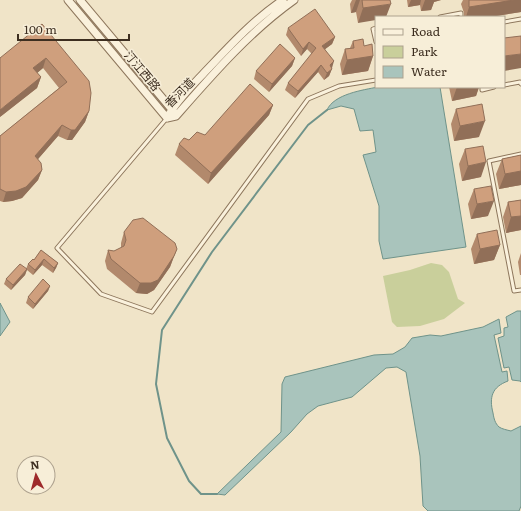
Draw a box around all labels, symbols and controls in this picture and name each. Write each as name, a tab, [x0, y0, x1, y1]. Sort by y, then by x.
scale bar	[18, 16, 129, 42]
legend	[375, 16, 505, 88]
text: 100 m	[24, 20, 57, 38]
text: Road	[411, 22, 441, 40]
text: Park	[411, 42, 438, 60]
street label: 汀江西路	[120, 46, 165, 95]
text: Water	[411, 62, 447, 80]
street label: 香河道	[160, 73, 198, 111]
north arrow	[16, 455, 56, 495]
text: N	[29, 456, 40, 472]

